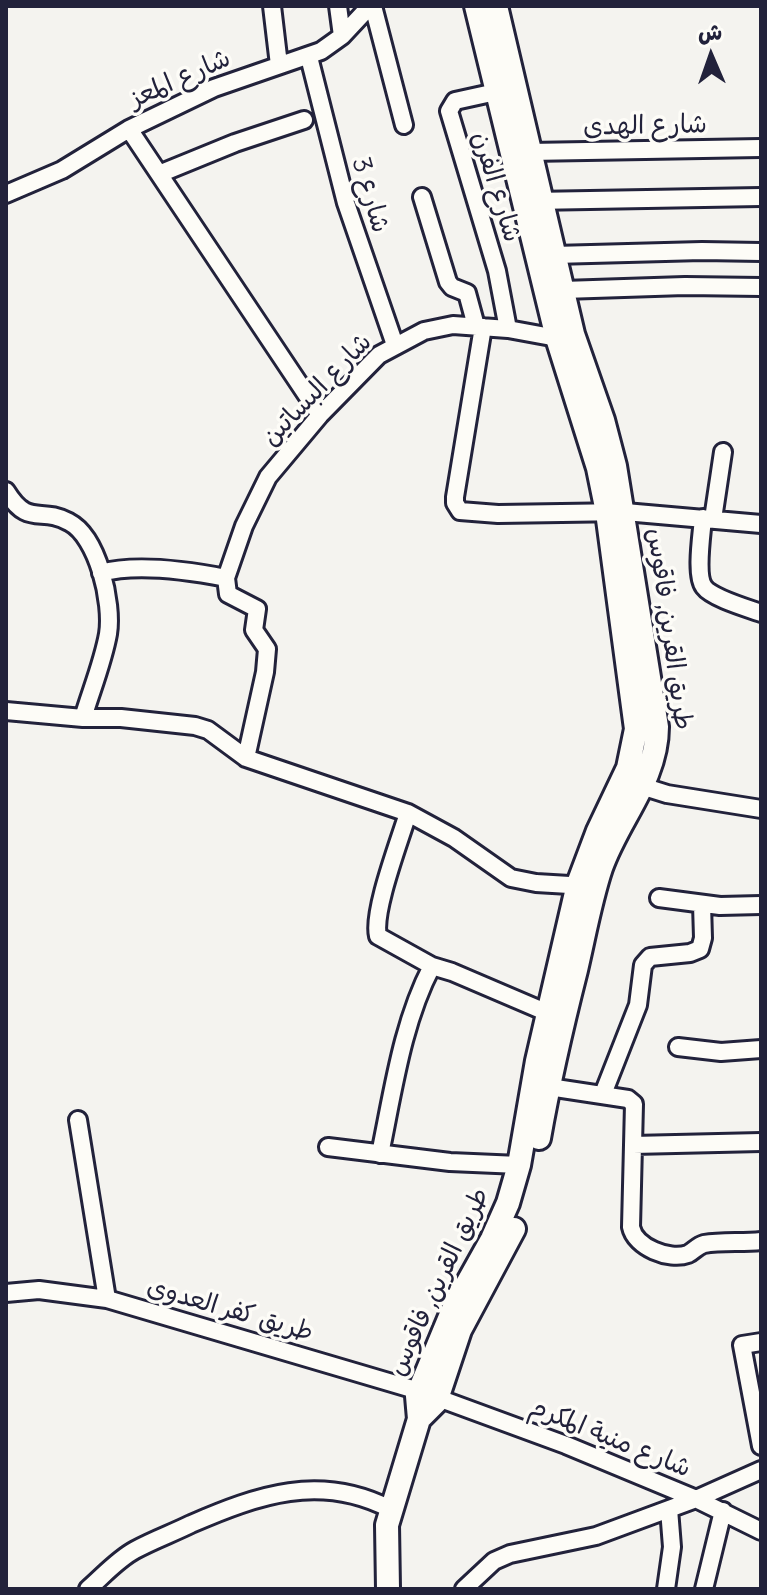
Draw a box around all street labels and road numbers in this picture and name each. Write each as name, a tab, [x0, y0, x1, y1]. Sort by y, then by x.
street label: شارع المعز	[124, 43, 236, 115]
street label: شارع الهدى	[583, 109, 707, 143]
street label: شارع الفرن	[464, 128, 528, 246]
street label: شارع 3	[344, 154, 396, 236]
street label: شارع البساتين	[255, 327, 379, 453]
street label: طريق القرين, فاقوس	[639, 526, 699, 732]
street label: طريق القرين, فاقوس	[382, 1183, 496, 1381]
street label: طريق كفر العدوى	[143, 1271, 317, 1349]
street label: شارع منية المكرم	[525, 1391, 695, 1485]

